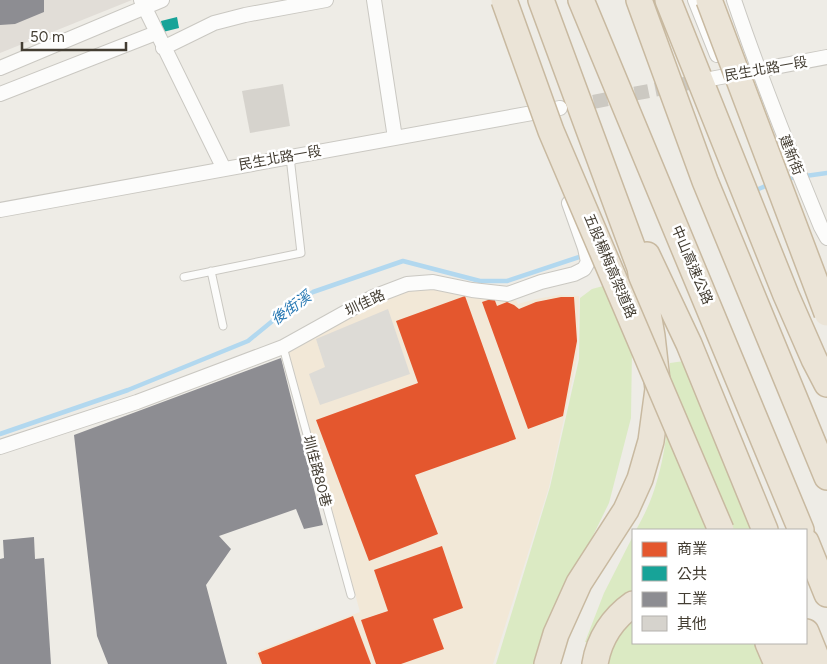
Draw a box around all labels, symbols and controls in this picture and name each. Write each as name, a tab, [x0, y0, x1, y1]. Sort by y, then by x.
scale bar	[22, 20, 126, 52]
text: 50 m	[30, 28, 65, 46]
street label: 民生北路一段	[723, 53, 809, 85]
street label: 建新街	[775, 132, 807, 178]
street label: 民生北路一段	[237, 142, 323, 174]
street label: 五股楊梅高架道路	[580, 211, 640, 321]
street label: 中山高速公路	[668, 223, 716, 307]
water label: 後街溪	[268, 286, 316, 329]
street label: 圳佳路	[342, 286, 388, 320]
street label: 圳佳路80巷	[299, 433, 335, 509]
legend	[632, 529, 807, 644]
text: 商業	[677, 540, 707, 558]
text: 公共	[677, 565, 707, 583]
text: 工業	[677, 590, 707, 608]
text: 其他	[677, 615, 707, 633]

